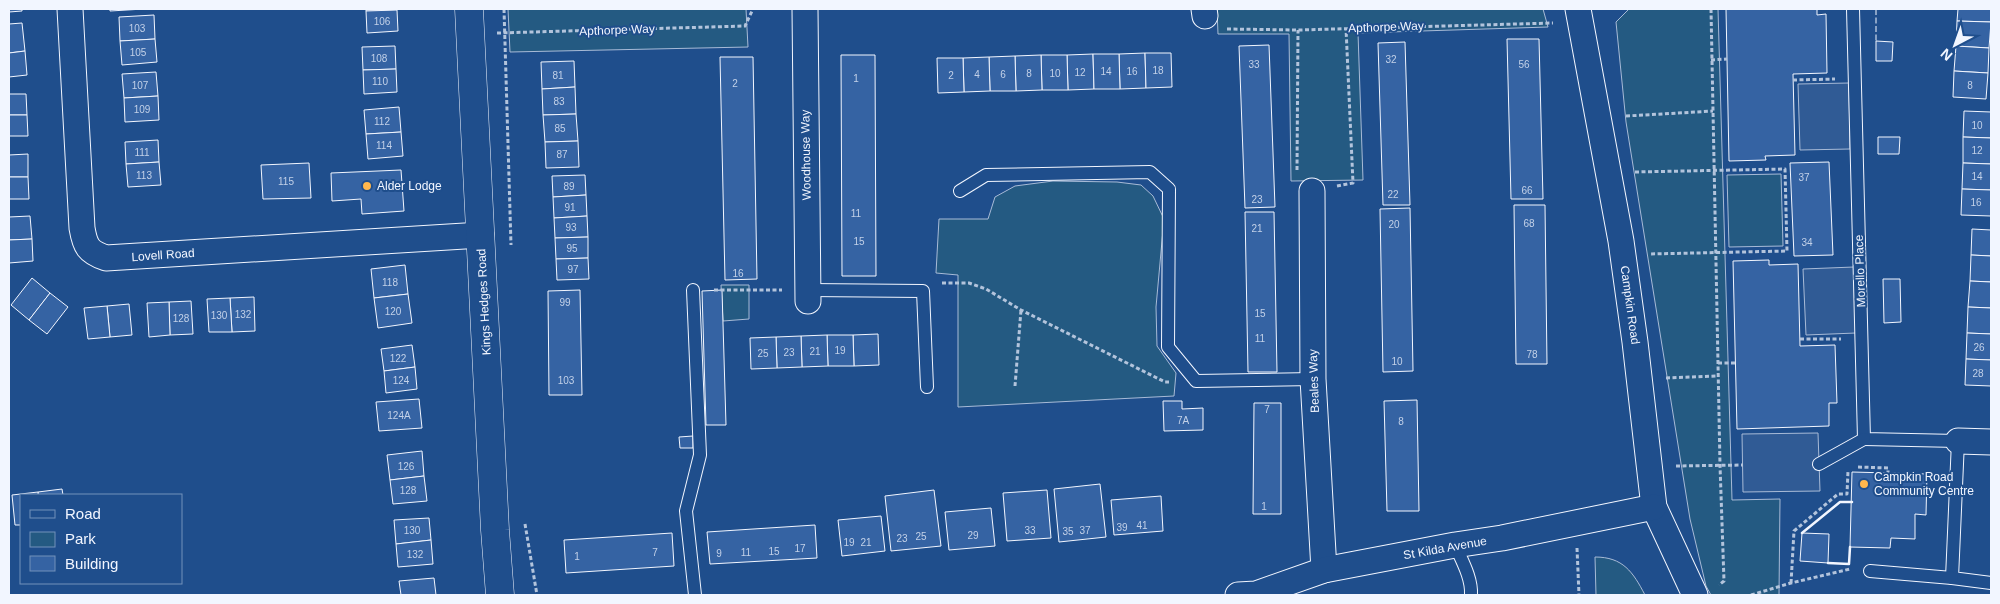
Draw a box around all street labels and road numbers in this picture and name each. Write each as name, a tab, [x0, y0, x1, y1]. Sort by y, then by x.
street label: Apthorpe Way	[1348, 19, 1424, 35]
street label: Apthorpe Way	[579, 22, 655, 38]
street label: Woodhouse Way	[798, 110, 814, 200]
street label: Morello Place	[1852, 234, 1868, 308]
street label: Lovell Road	[131, 246, 195, 264]
street label: Kings Hedges Road	[474, 248, 494, 356]
street label: Campkin Road	[1618, 265, 1642, 345]
street label: Beales Way	[1306, 349, 1322, 413]
street label: St Kilda Avenue	[1402, 534, 1488, 562]

